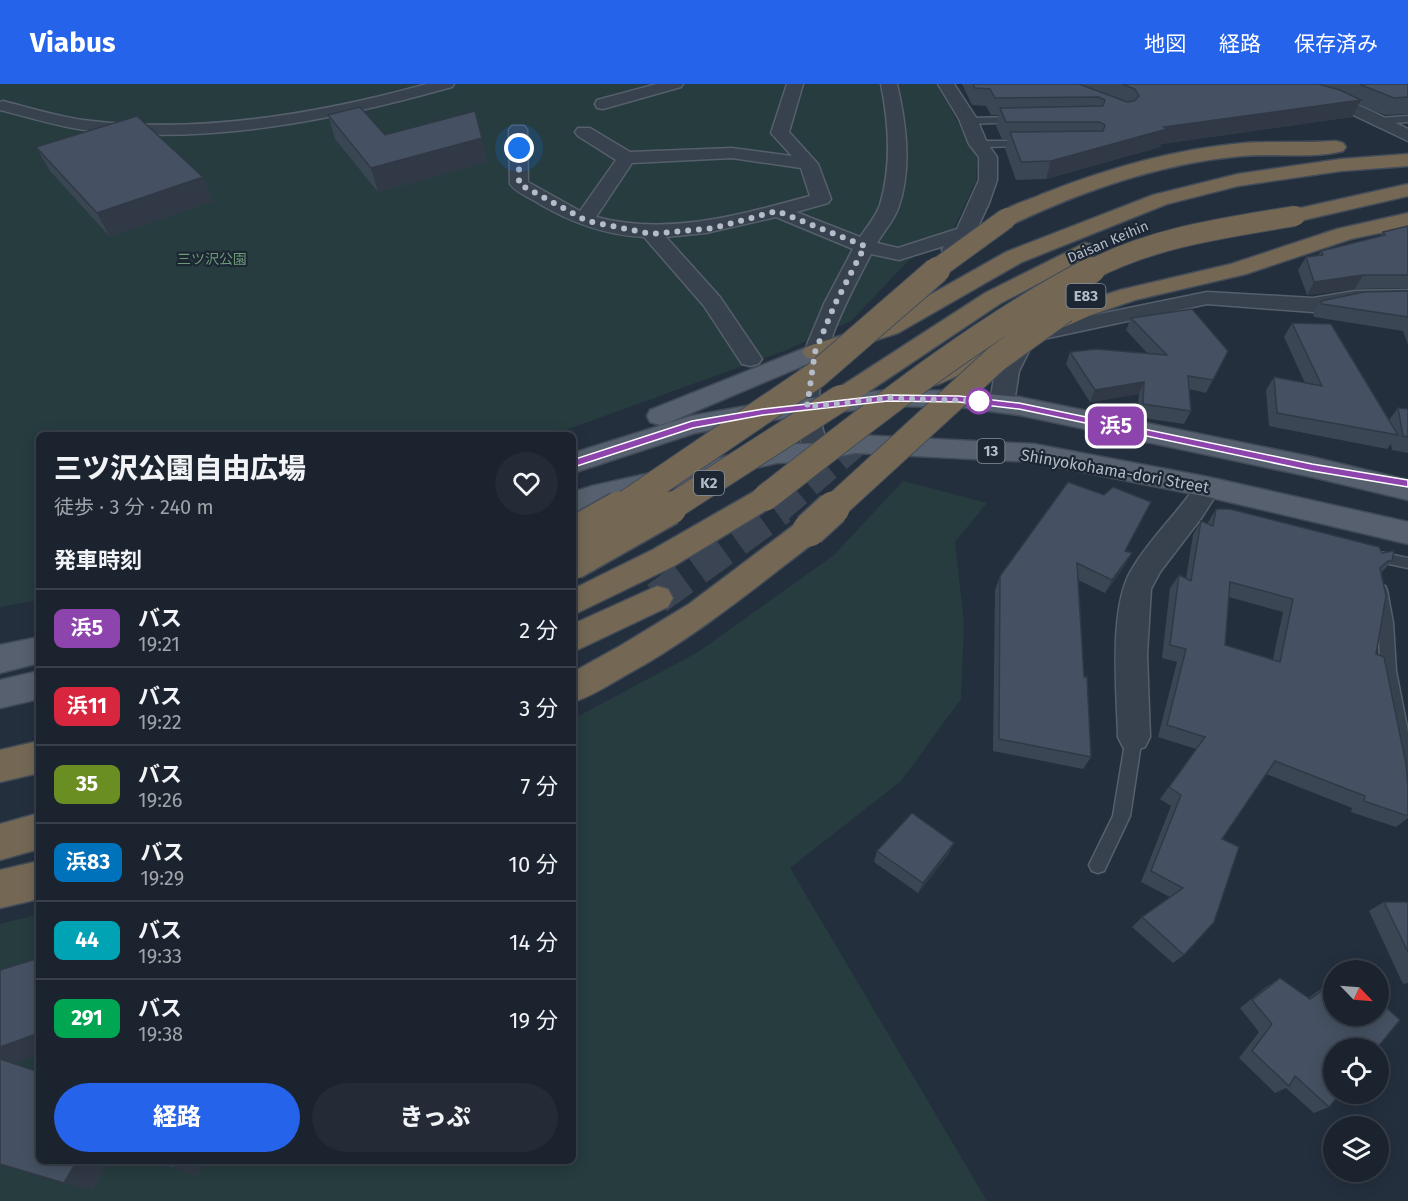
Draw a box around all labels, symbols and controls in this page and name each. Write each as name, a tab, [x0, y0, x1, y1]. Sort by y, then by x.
text: Viabus	[30, 26, 115, 59]
text: 地図	[1144, 31, 1186, 57]
text: 経路	[1219, 31, 1261, 57]
text: 保存済み	[1294, 31, 1378, 57]
your location	[504, 133, 534, 163]
street label: Daisan Keihin	[1065, 217, 1151, 267]
park label: 三ツ沢公園	[177, 251, 247, 268]
road number: E83	[1066, 284, 1106, 308]
unlabelled marker	[966, 388, 992, 414]
line badge: 浜5	[1089, 406, 1143, 446]
text: 浜5	[1100, 413, 1132, 439]
road number: 13	[978, 439, 1004, 463]
street label: Shinyokohama-dori Street	[1020, 445, 1211, 497]
text: 三ツ沢公園自由広場	[54, 452, 306, 485]
button: heart	[495, 452, 558, 515]
road number: K2	[694, 471, 724, 495]
text: 徒歩 · 3 分 · 240 m	[54, 495, 214, 519]
text: 発車時刻	[54, 547, 142, 574]
text: バス	[138, 605, 182, 632]
text: 浜5	[71, 615, 103, 641]
text: 2 分	[519, 617, 558, 644]
text: 19:21	[138, 632, 180, 656]
text: バス	[138, 683, 182, 710]
text: 浜11	[67, 693, 107, 719]
text: 3 分	[519, 695, 558, 722]
text: 19:22	[138, 710, 182, 734]
text: バス	[138, 761, 182, 788]
text: 35	[76, 771, 98, 797]
text: 7 分	[520, 773, 558, 800]
text: 19:26	[138, 788, 183, 812]
text: バス	[140, 839, 184, 866]
text: 浜83	[66, 849, 110, 875]
text: 10 分	[508, 851, 558, 878]
text: 19:29	[140, 866, 184, 890]
text: バス	[138, 917, 182, 944]
text: 44	[75, 927, 99, 953]
text: 14 分	[509, 929, 558, 956]
text: 19:33	[138, 944, 182, 968]
north arrow	[1323, 960, 1389, 1026]
map controls	[1323, 960, 1389, 1182]
text: バス	[138, 995, 182, 1022]
text: 291	[71, 1005, 103, 1031]
text: 19 分	[509, 1007, 558, 1034]
text: 19:38	[138, 1022, 183, 1046]
button: locate	[1323, 1038, 1389, 1104]
button: 経路	[54, 1083, 300, 1152]
button: きっぷ	[312, 1083, 558, 1152]
button: layers	[1323, 1116, 1389, 1182]

